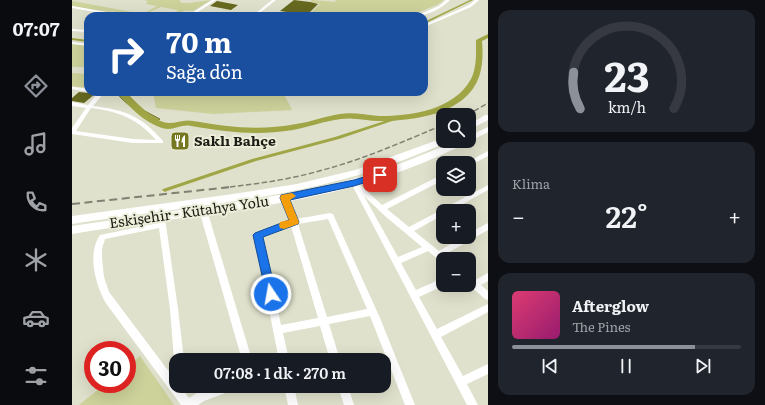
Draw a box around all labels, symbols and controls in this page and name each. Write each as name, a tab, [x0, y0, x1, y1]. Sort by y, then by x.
text: 07:07	[12, 15, 60, 42]
text: 70 m	[166, 20, 232, 62]
icon: right	[100, 28, 152, 80]
text: 23	[604, 43, 649, 105]
text: Sağa dön	[166, 58, 243, 85]
icon: directions	[22, 72, 50, 100]
text: km/h	[607, 95, 646, 116]
map controls	[436, 108, 476, 292]
button: search	[436, 108, 476, 148]
icon: music	[22, 130, 50, 158]
restaurant icon: Saklı Bahçe	[169, 130, 191, 152]
place label: Saklı Bahçe	[194, 130, 276, 150]
button: layers	[436, 156, 476, 196]
pin	[363, 158, 397, 192]
icon: arrive	[369, 164, 391, 186]
text: Klima	[512, 174, 550, 193]
icon: phone	[22, 188, 50, 216]
street label: Eskişehir - Kütahya Yolu	[108, 190, 270, 232]
text: 22°	[605, 193, 648, 237]
text: −	[512, 199, 525, 232]
text: +	[728, 199, 741, 232]
button: +	[436, 204, 476, 244]
icon: climate	[22, 246, 50, 274]
button: −	[436, 252, 476, 292]
position arrow	[250, 273, 292, 315]
text: Afterglow	[572, 294, 649, 317]
icon: car	[22, 304, 50, 332]
text: The Pines	[572, 317, 630, 336]
speed limit sign: 30	[84, 341, 136, 393]
icon: previous	[539, 355, 561, 377]
icon: pause	[615, 355, 637, 377]
icon: next	[692, 355, 714, 377]
text: 07:08 · 1 dk · 270 m	[214, 361, 346, 384]
icon: filters	[22, 362, 50, 390]

